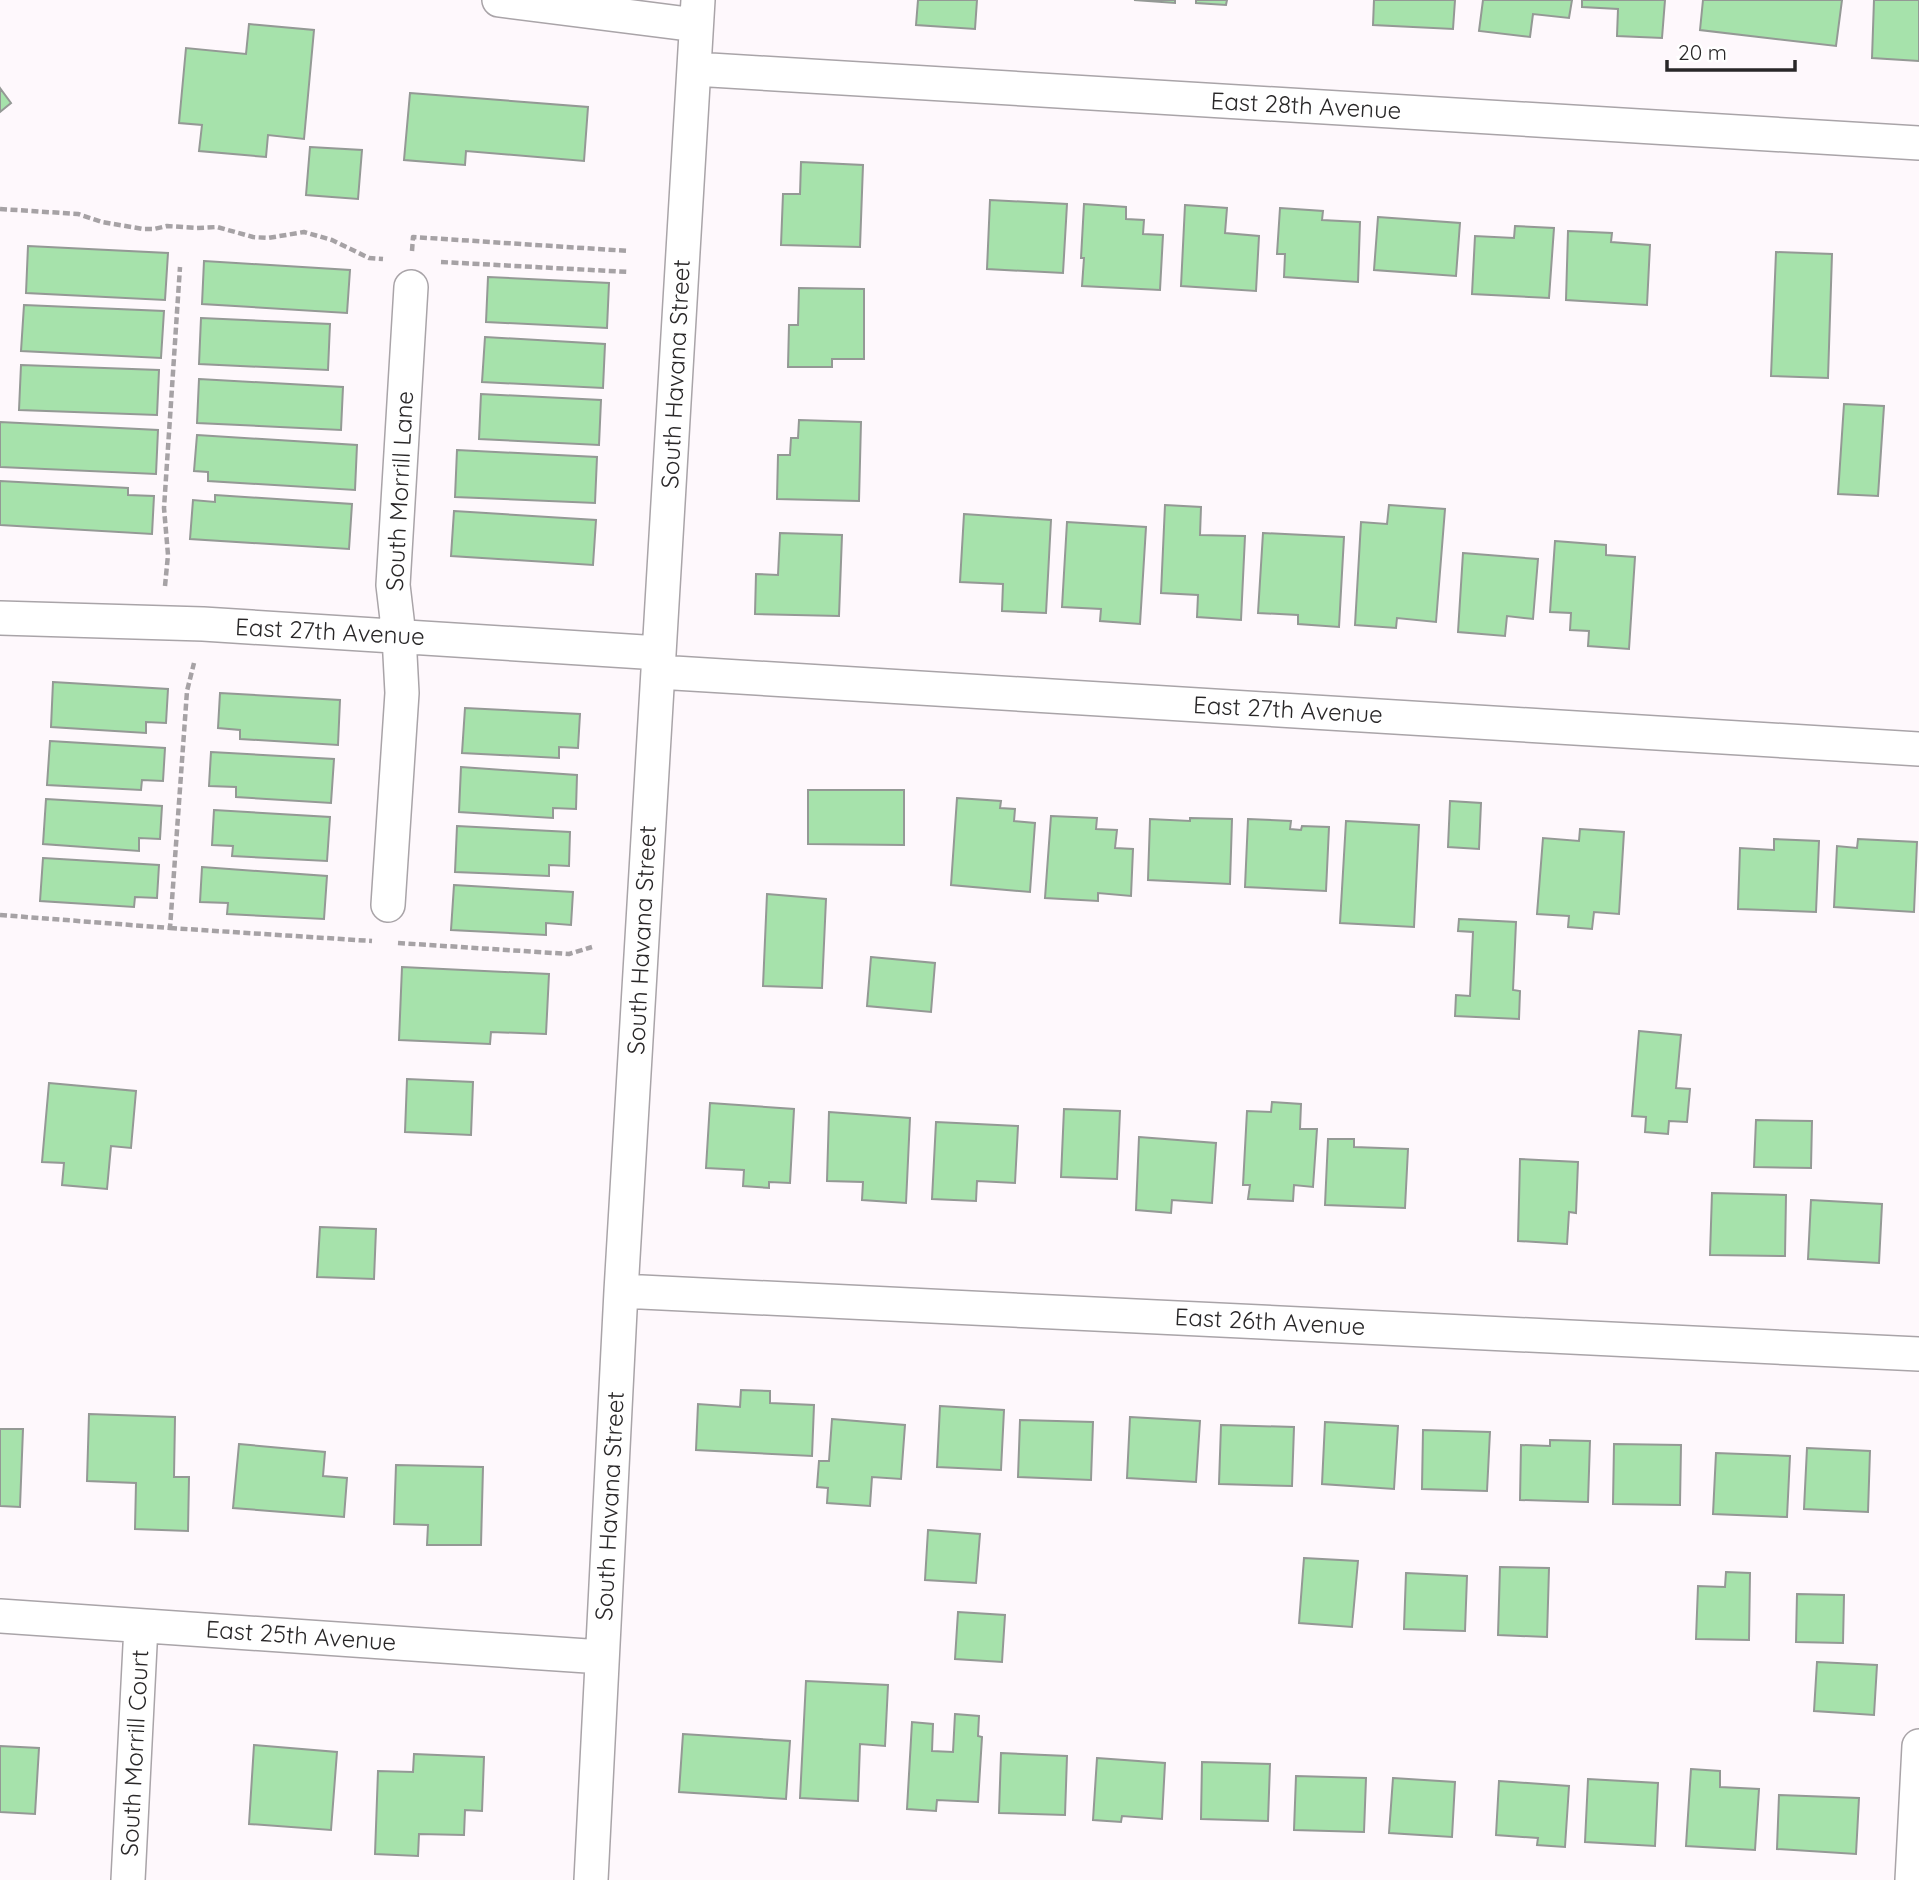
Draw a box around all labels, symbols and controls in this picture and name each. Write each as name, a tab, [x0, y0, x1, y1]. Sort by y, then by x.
scale bar	[1667, 28, 1795, 72]
text: 20 m	[1678, 39, 1727, 65]
street label: East 28th Avenue	[1210, 85, 1402, 125]
street label: South Havana Street	[654, 259, 696, 489]
street label: South Morrill Lane	[379, 390, 419, 592]
street label: East 27th Avenue	[235, 611, 426, 651]
street label: East 27th Avenue	[1193, 689, 1384, 729]
street label: South Havana Street	[620, 825, 662, 1055]
street label: East 26th Avenue	[1174, 1301, 1366, 1341]
street label: South Havana Street	[588, 1391, 630, 1621]
street label: East 25th Avenue	[205, 1613, 397, 1657]
street label: South Morrill Court	[114, 1649, 154, 1857]

